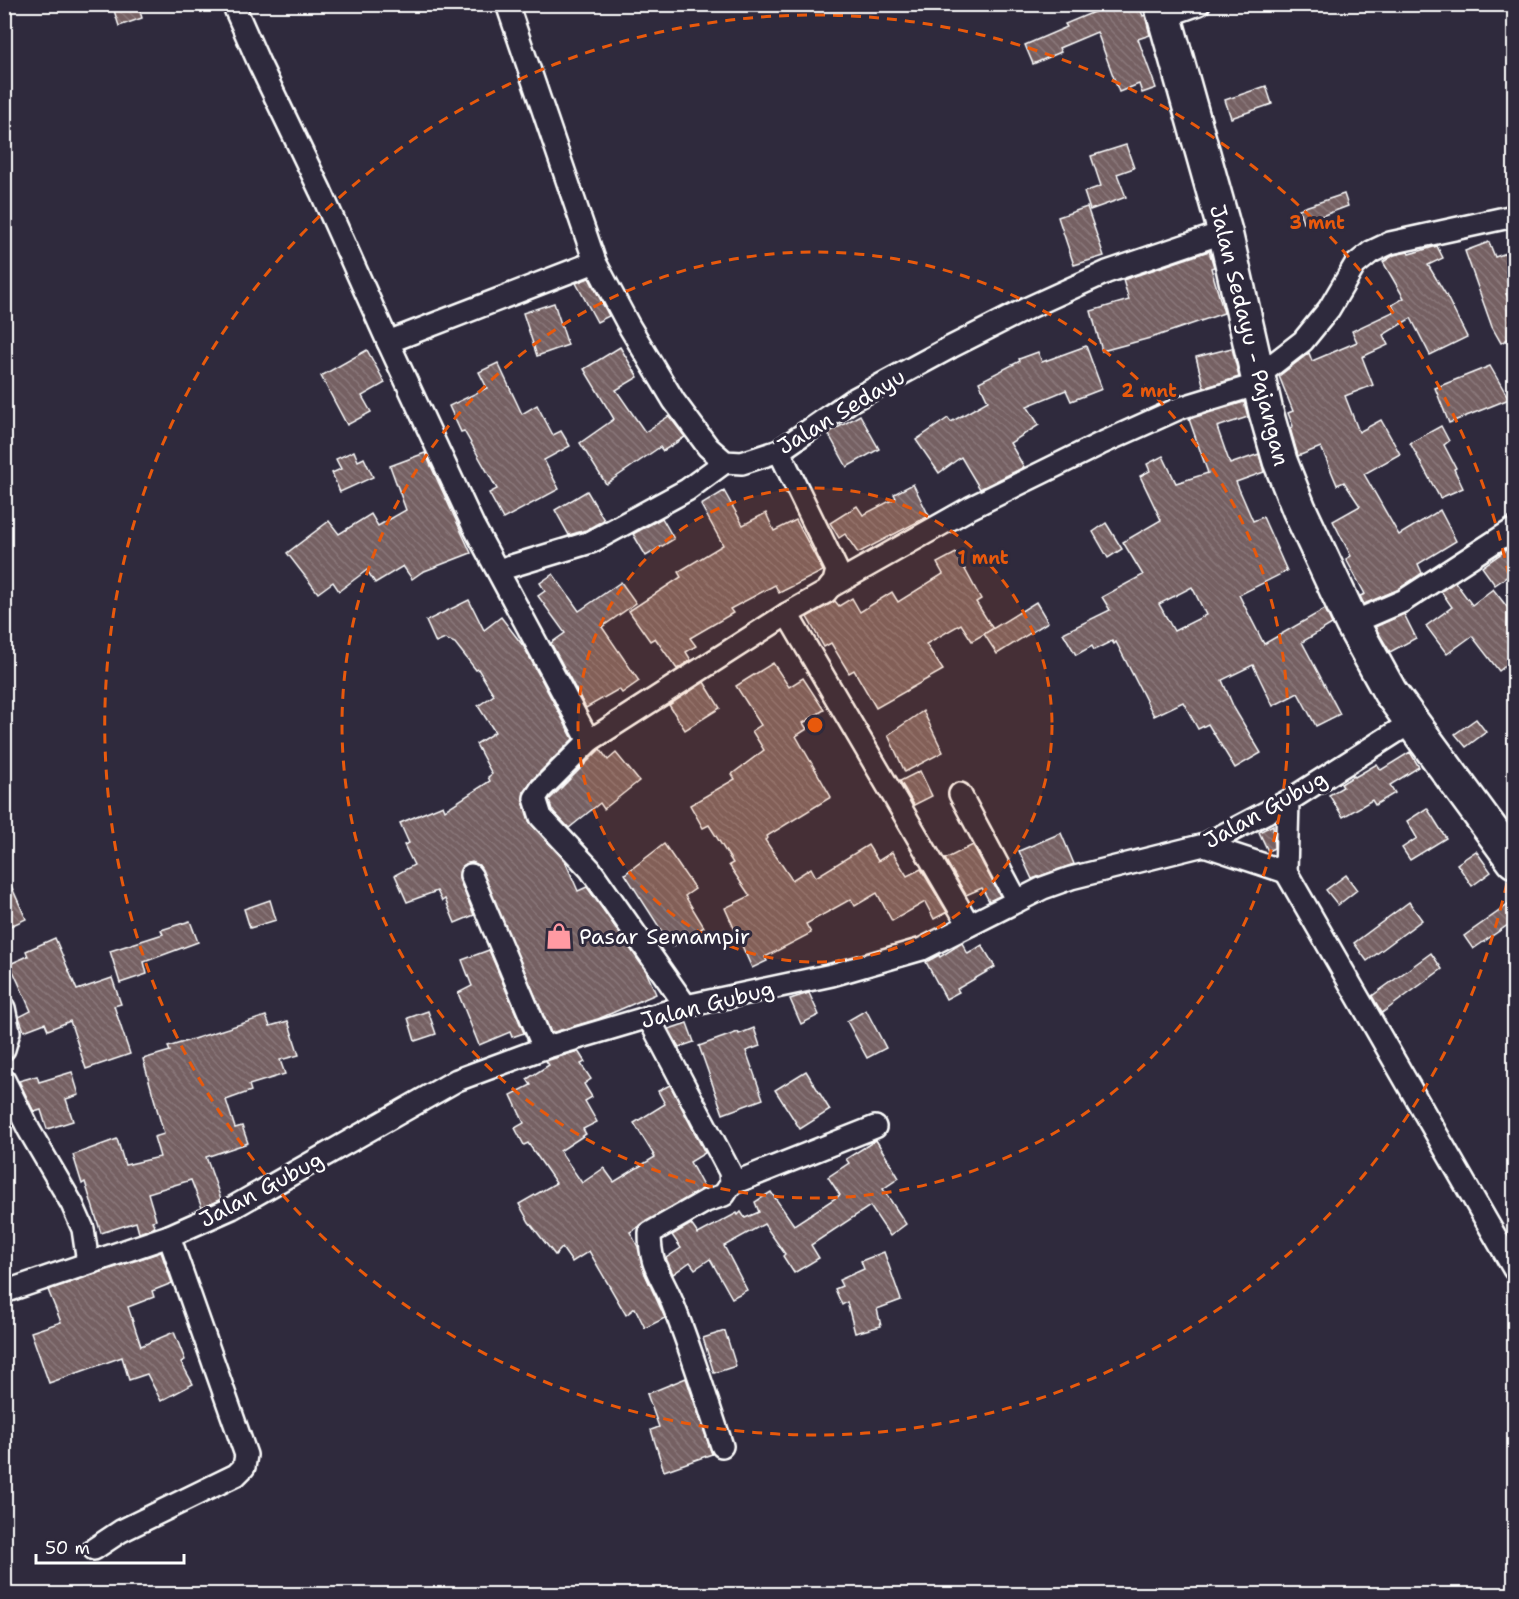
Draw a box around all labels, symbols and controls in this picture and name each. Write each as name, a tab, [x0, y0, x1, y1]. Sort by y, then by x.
street label: Jalan Sedayu - Pajangan	[1203, 201, 1296, 469]
text: 3 mnt	[1289, 211, 1345, 235]
street label: Jalan Sedayu	[772, 362, 911, 461]
text: 2 mnt	[1121, 379, 1177, 403]
text: 1 mnt	[957, 546, 1009, 570]
centre of rings	[805, 715, 825, 735]
street label: Jalan Gubug	[1199, 764, 1332, 855]
shop icon: Pasar Semampir	[544, 921, 574, 951]
place label: Pasar Semampir	[579, 922, 750, 951]
street label: Jalan Gubug	[638, 974, 777, 1035]
street label: Jalan Gubug	[194, 1145, 328, 1234]
scale bar	[36, 1527, 184, 1565]
text: 50 m	[45, 1536, 90, 1560]

